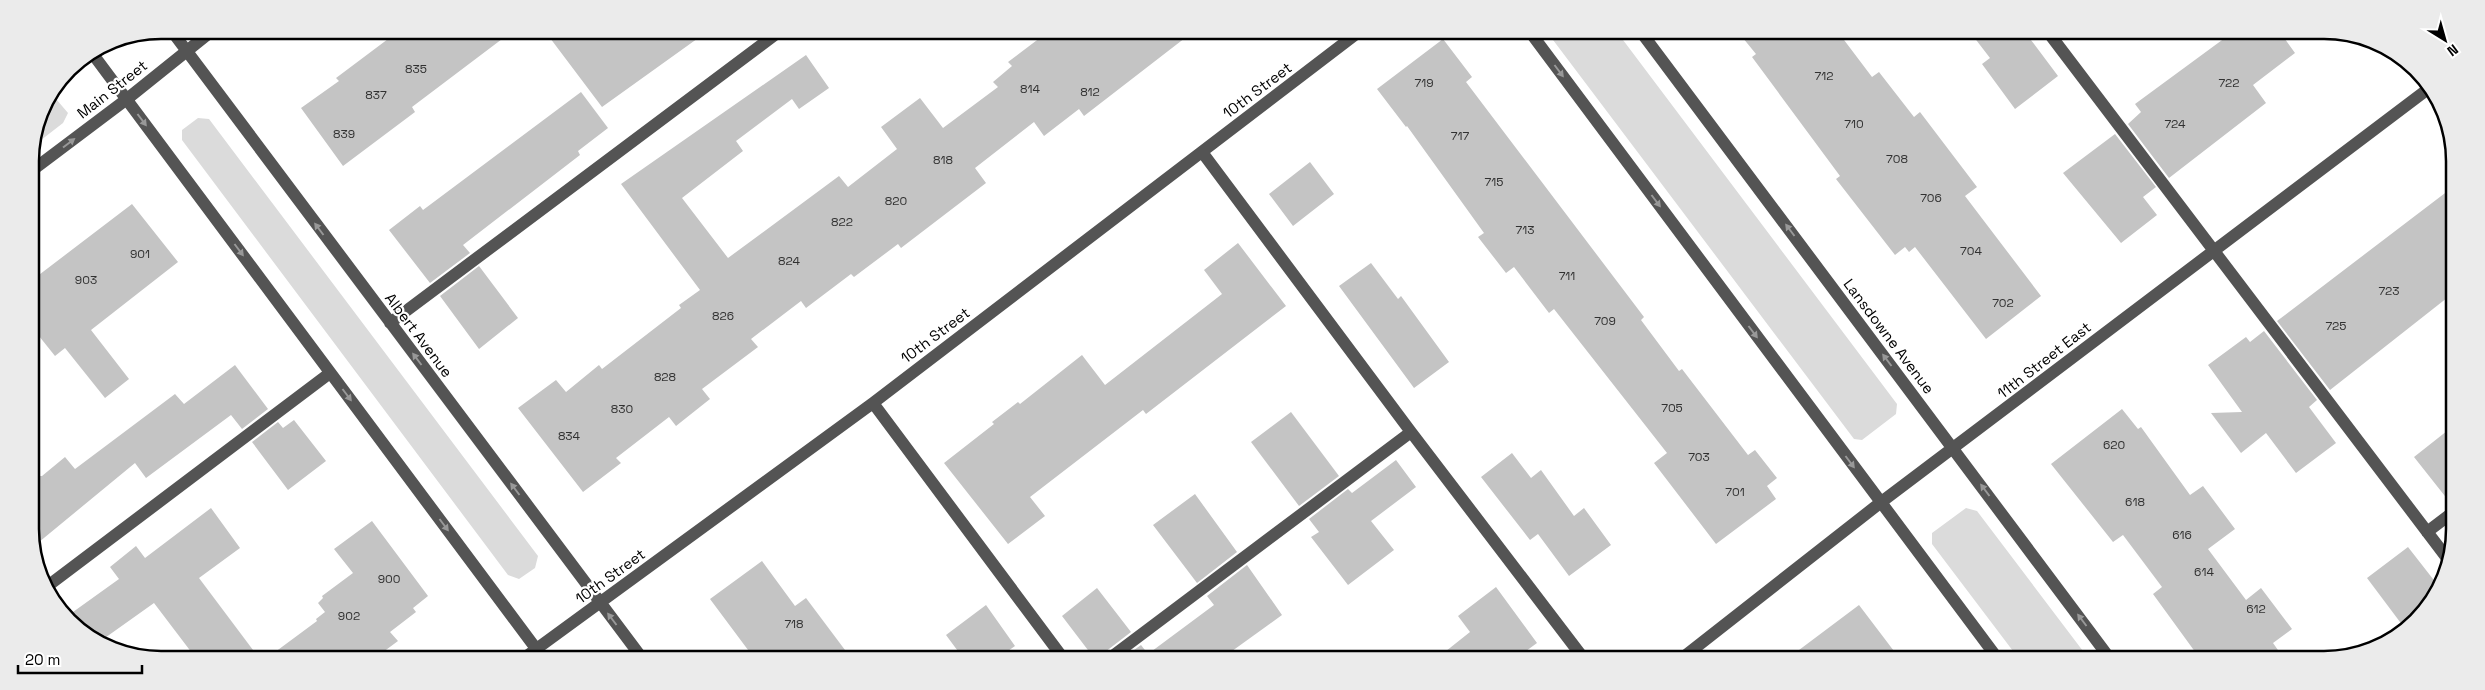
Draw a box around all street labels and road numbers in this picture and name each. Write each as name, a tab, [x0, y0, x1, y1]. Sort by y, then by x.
street label: Main Street	[73, 56, 151, 122]
street label: 10th Street	[1219, 58, 1295, 122]
street label: Lansdowne Avenue	[1839, 275, 1939, 397]
street label: Albert Avenue	[381, 289, 457, 381]
street label: 10th Street	[897, 303, 973, 367]
street label: 11th Street East	[1993, 317, 2095, 403]
street label: 10th Street	[571, 544, 649, 608]

